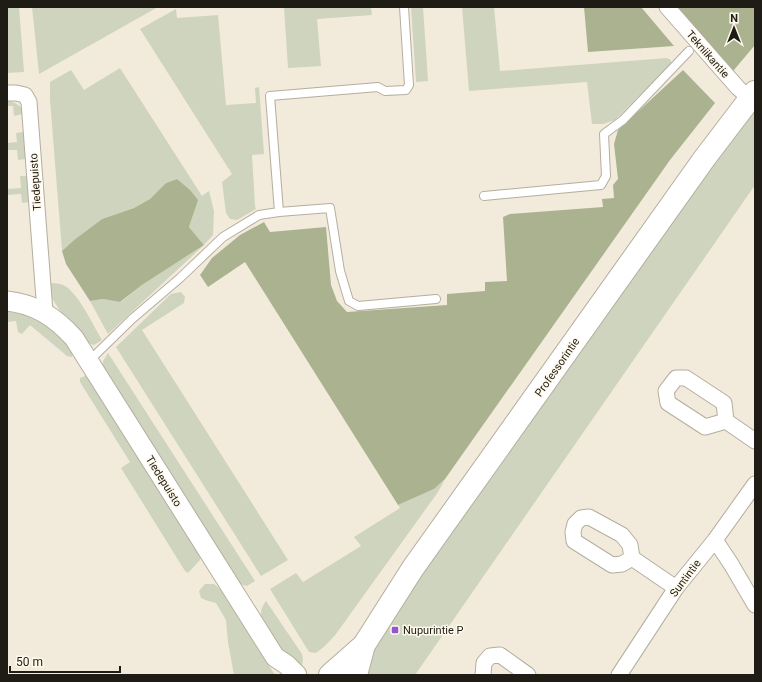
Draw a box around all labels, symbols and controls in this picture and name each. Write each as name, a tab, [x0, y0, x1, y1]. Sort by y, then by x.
north arrow	[714, 8, 754, 48]
text: N	[730, 12, 738, 25]
street label: Tekniikantie	[683, 28, 732, 81]
street label: Tiedepuisto	[27, 153, 44, 211]
street label: Professorintie	[532, 335, 582, 399]
street label: Tiedepuisto	[143, 453, 184, 509]
street label: Suntintie	[667, 557, 704, 599]
place label: Nupurintie P	[403, 624, 463, 637]
marker: Nupurintie P	[390, 625, 400, 635]
scale bar	[10, 648, 120, 674]
text: 50 m	[16, 655, 43, 669]

